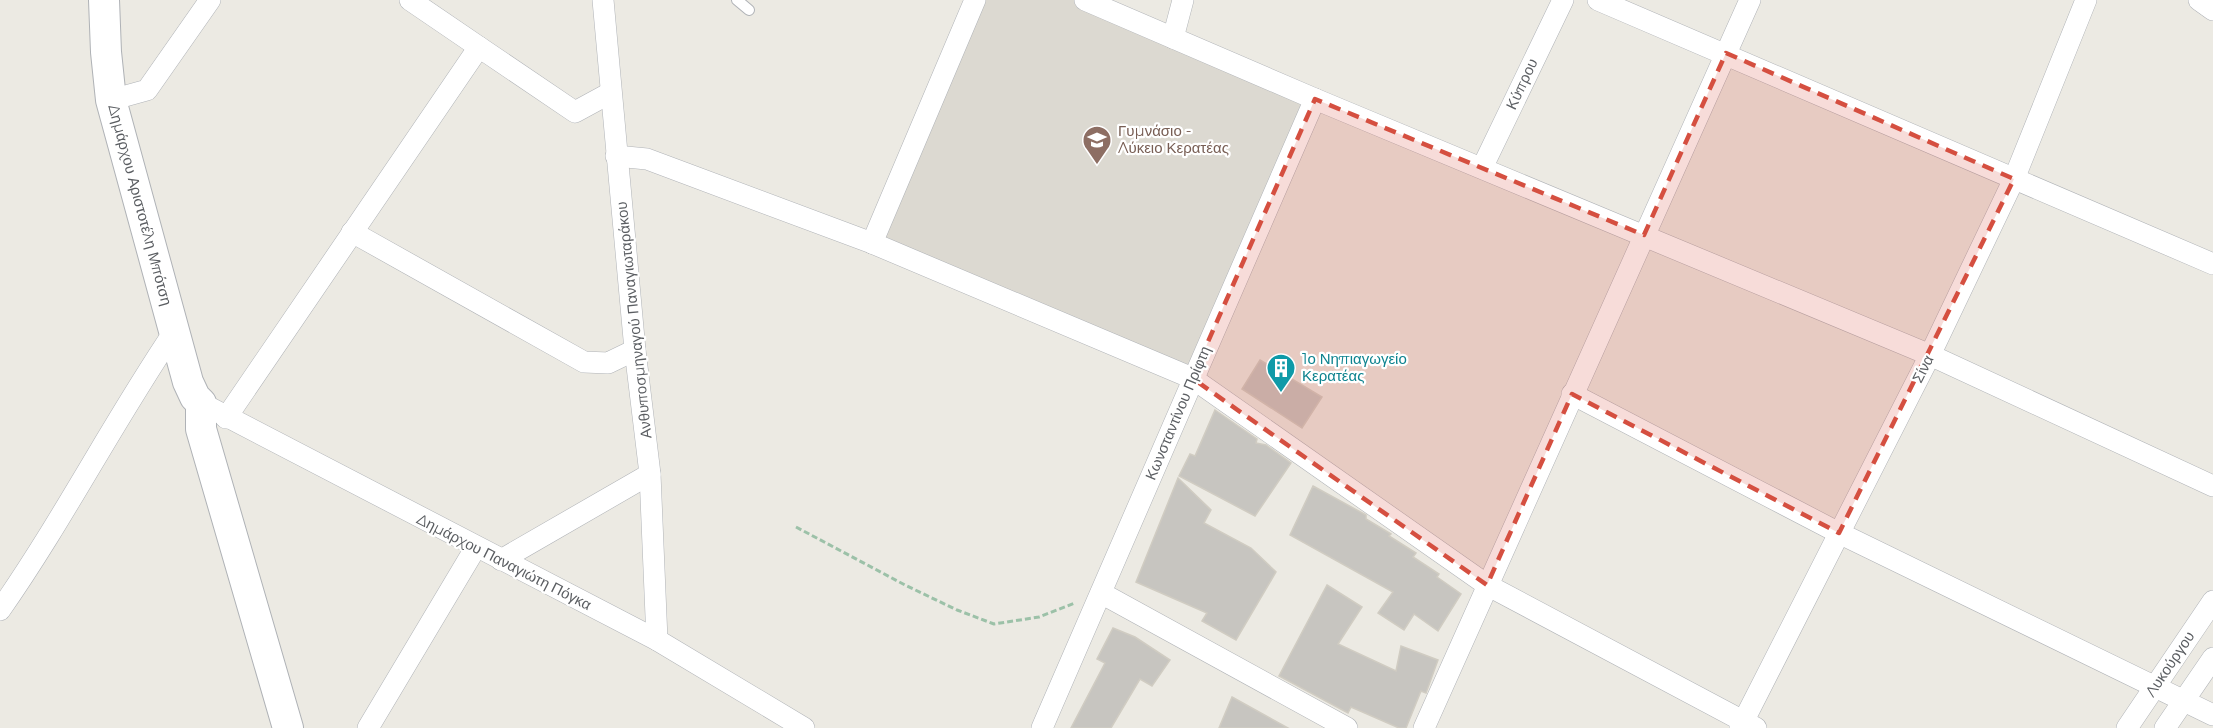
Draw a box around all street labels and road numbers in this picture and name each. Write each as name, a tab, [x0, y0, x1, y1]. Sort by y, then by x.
street label: Κύπρου	[1501, 55, 1542, 112]
street label: Δημάρχου Αριστοτέλη Μπότση	[104, 102, 177, 308]
street label: Ανθυποσμηναγού Παναγιωταράκου	[612, 201, 655, 440]
street label: Κωνσταντίνου Πρίφτη	[1141, 343, 1214, 483]
street label: Σίνα	[1908, 351, 1938, 386]
street label: Δημάρχου Παναγιώτη Πόγκα	[414, 509, 595, 614]
street label: Λυκούργου	[2141, 627, 2198, 700]

